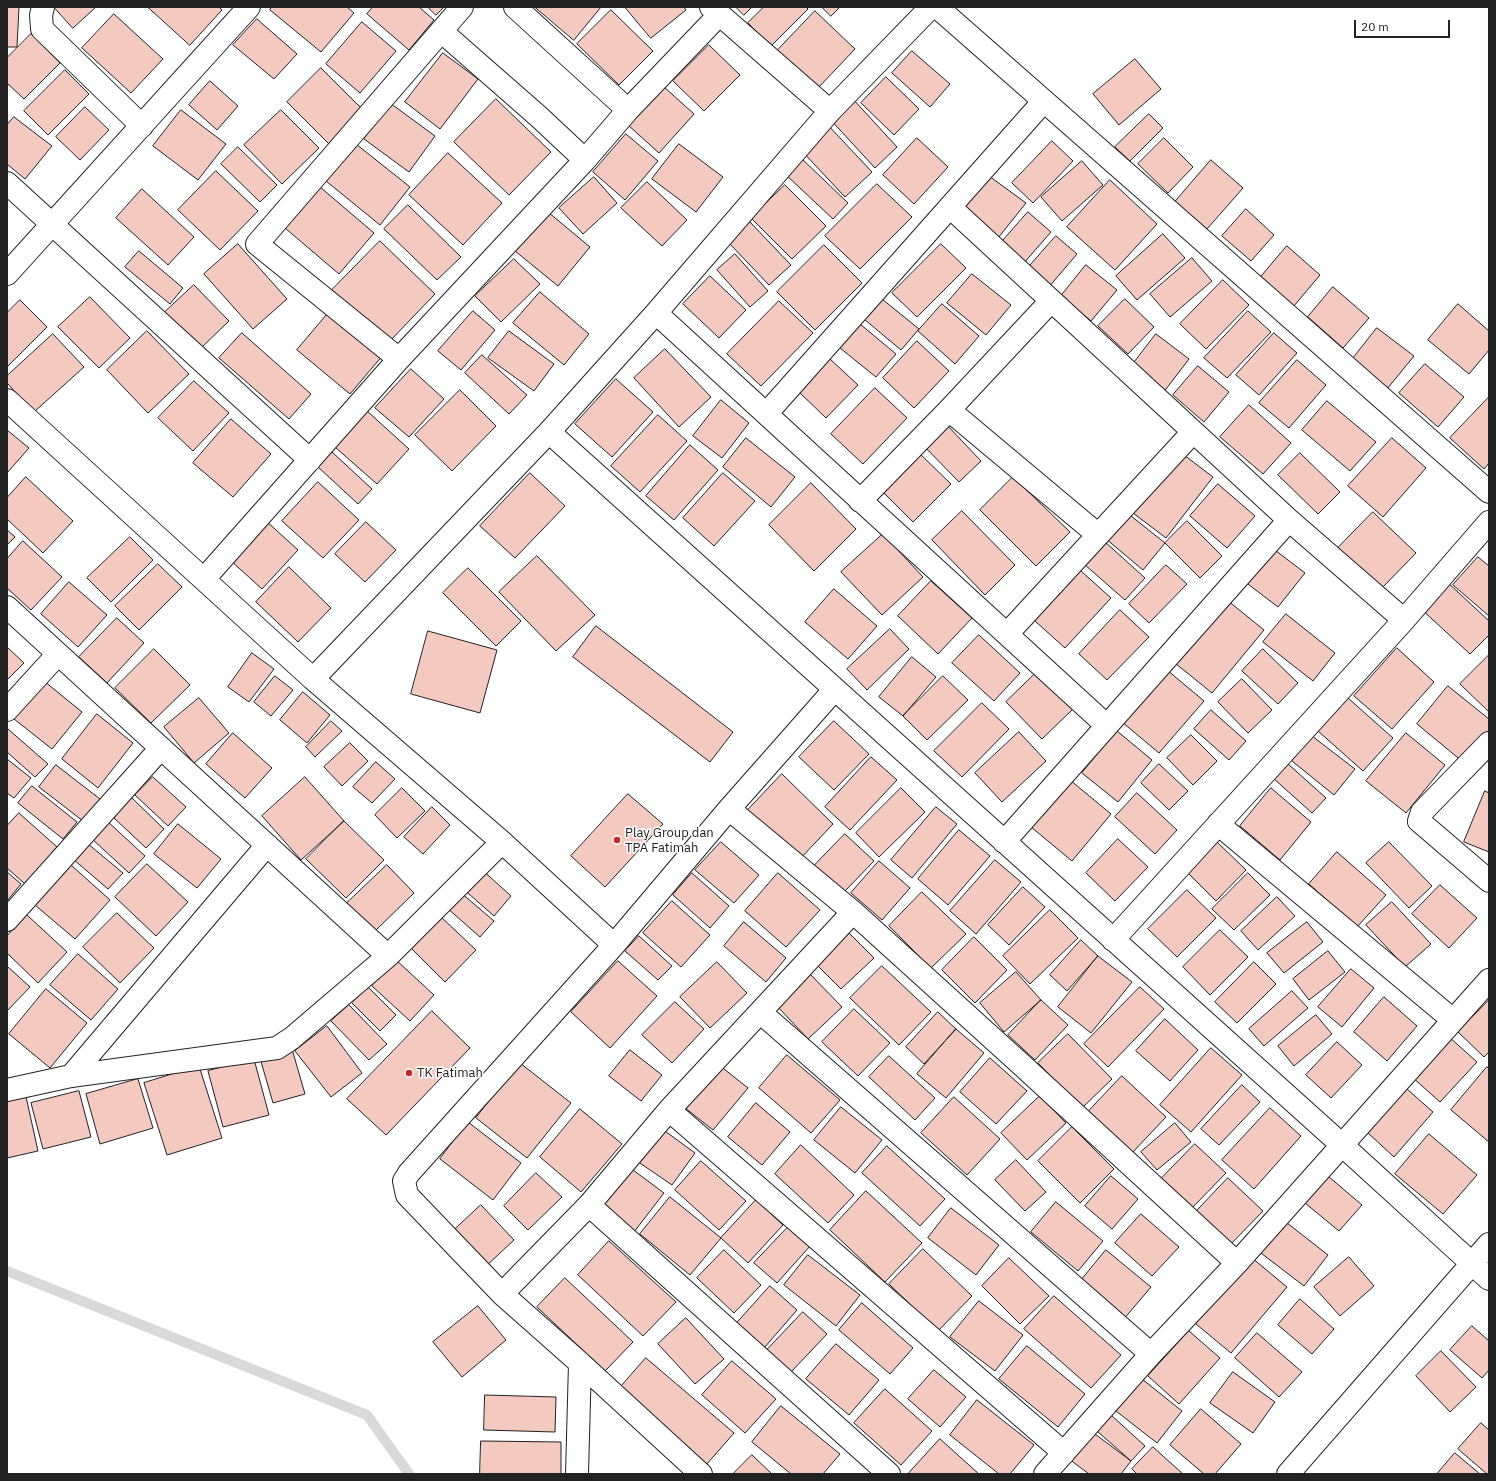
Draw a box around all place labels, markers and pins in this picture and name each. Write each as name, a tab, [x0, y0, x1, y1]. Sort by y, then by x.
place label: Play Group dan TPA Fatimah	[625, 825, 714, 856]
marker: Play Group dan TPA Fatimah	[612, 835, 622, 845]
place label: TK Fatimah	[417, 1065, 483, 1081]
marker: TK Fatimah	[404, 1068, 414, 1078]

